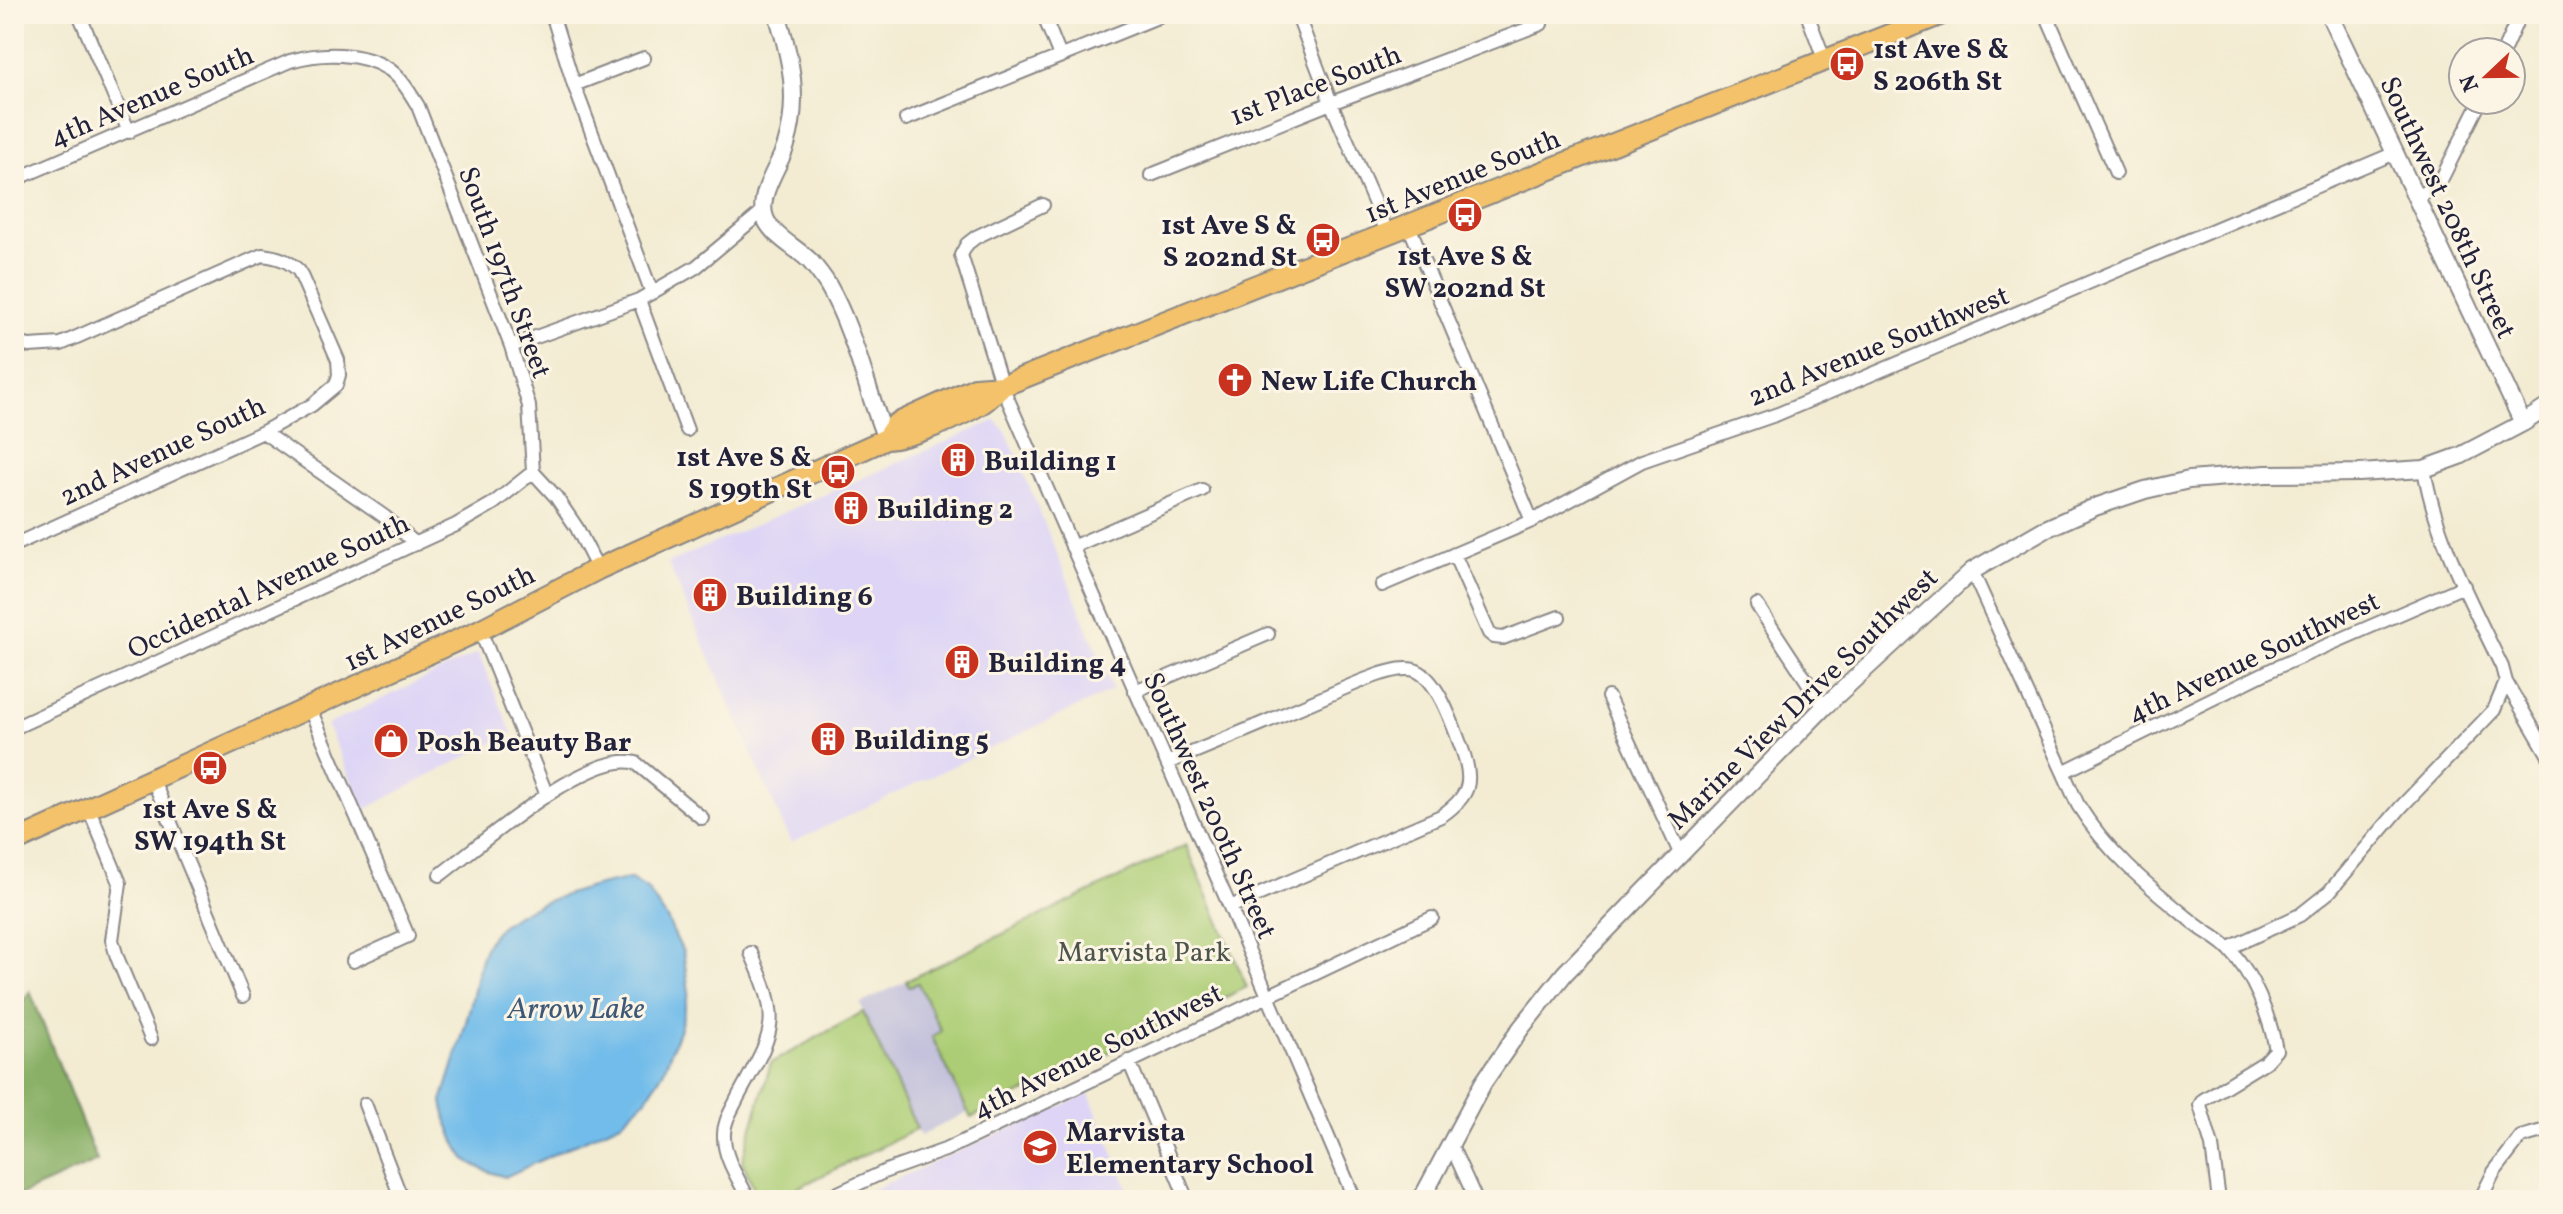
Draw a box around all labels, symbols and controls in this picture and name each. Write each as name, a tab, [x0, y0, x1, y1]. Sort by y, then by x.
place label: 1st Ave S & S 206th St	[1873, 31, 2009, 102]
street label: 1st Place South	[1224, 36, 1407, 137]
north arrow	[2447, 36, 2527, 116]
street label: 4th Avenue South	[44, 37, 260, 158]
bus stop icon: 1st Ave S & S 206th St	[1828, 45, 1866, 83]
text: N	[2453, 69, 2488, 96]
street label: Southwest 208th Street	[2369, 71, 2525, 345]
street label: 1st Avenue South	[1359, 120, 1567, 234]
street label: South 197th Street	[447, 162, 560, 384]
bus stop icon: 1st Ave S & SW 202nd St	[1446, 196, 1484, 234]
place label: 1st Ave S & S 202nd St	[1161, 207, 1297, 278]
bus stop icon: 1st Ave S & S 202nd St	[1304, 221, 1342, 259]
place label: 1st Ave S & SW 202nd St	[1384, 238, 1546, 309]
street label: 2nd Avenue Southwest	[1743, 277, 2015, 418]
church icon: New Life Church	[1216, 361, 1254, 399]
place label: New Life Church	[1261, 363, 1477, 402]
street label: 2nd Avenue South	[54, 387, 272, 517]
place label: 1st Ave S & S 199th St	[676, 439, 812, 510]
building icon: Building 1	[939, 441, 977, 479]
place label: Building 1	[984, 443, 1117, 482]
bus stop icon: 1st Ave S & S 199th St	[819, 453, 857, 491]
building icon: Building 2	[832, 489, 870, 527]
place label: Building 2	[877, 491, 1013, 530]
street label: Occidental Avenue South	[122, 505, 417, 670]
street label: 1st Avenue South	[338, 556, 542, 682]
street label: Marine View Drive Southwest	[1660, 560, 1948, 840]
building icon: Building 6	[691, 576, 729, 614]
place label: Building 6	[736, 578, 873, 617]
street label: 4th Avenue Southwest	[2122, 583, 2386, 734]
building icon: Building 4	[943, 643, 981, 681]
place label: Building 4	[988, 645, 1127, 684]
street label: Southwest 200th Street	[1132, 666, 1285, 946]
building icon: Building 5	[809, 720, 847, 758]
shop icon: Posh Beauty Bar	[372, 722, 410, 760]
place label: Building 5	[854, 722, 989, 761]
place label: Posh Beauty Bar	[417, 724, 631, 763]
bus stop icon: 1st Ave S & SW 194th St	[191, 749, 229, 787]
place label: 1st Ave S & SW 194th St	[134, 791, 286, 862]
park label: Marvista Park	[1057, 934, 1231, 973]
street label: 4th Avenue Southwest	[966, 975, 1230, 1130]
water label: Arrow Lake	[506, 989, 645, 1031]
place label: Marvista Elementary School	[1066, 1114, 1314, 1185]
school or university icon: Marvista Elementary School	[1021, 1128, 1059, 1166]

